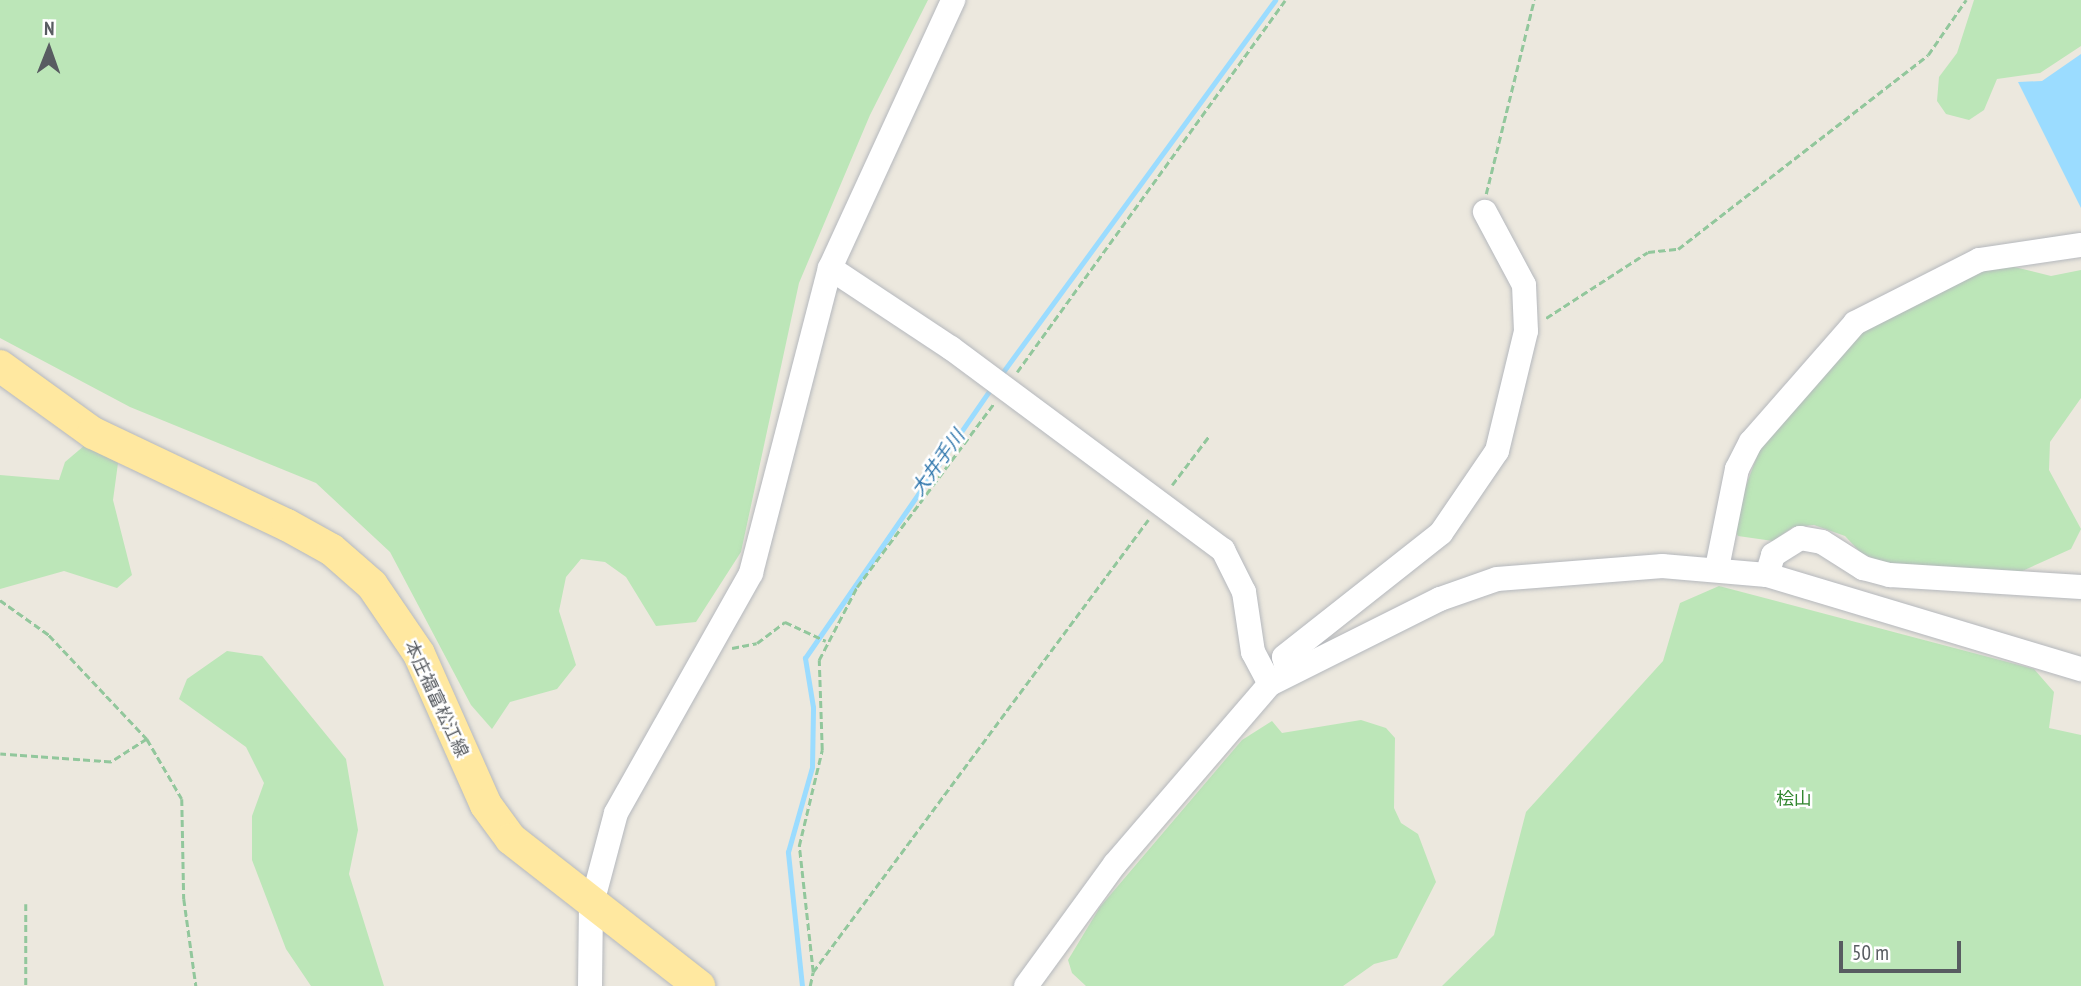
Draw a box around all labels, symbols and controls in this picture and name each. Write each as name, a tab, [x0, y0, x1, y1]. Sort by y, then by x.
north arrow	[14, 14, 84, 84]
text: N	[44, 16, 55, 40]
water label: 大井手川	[906, 426, 970, 500]
street label: 本庄福富松江線	[400, 637, 472, 761]
park label: 桧山	[1776, 788, 1812, 810]
scale bar	[1843, 926, 1966, 970]
text: 50 m	[1852, 939, 1889, 966]

